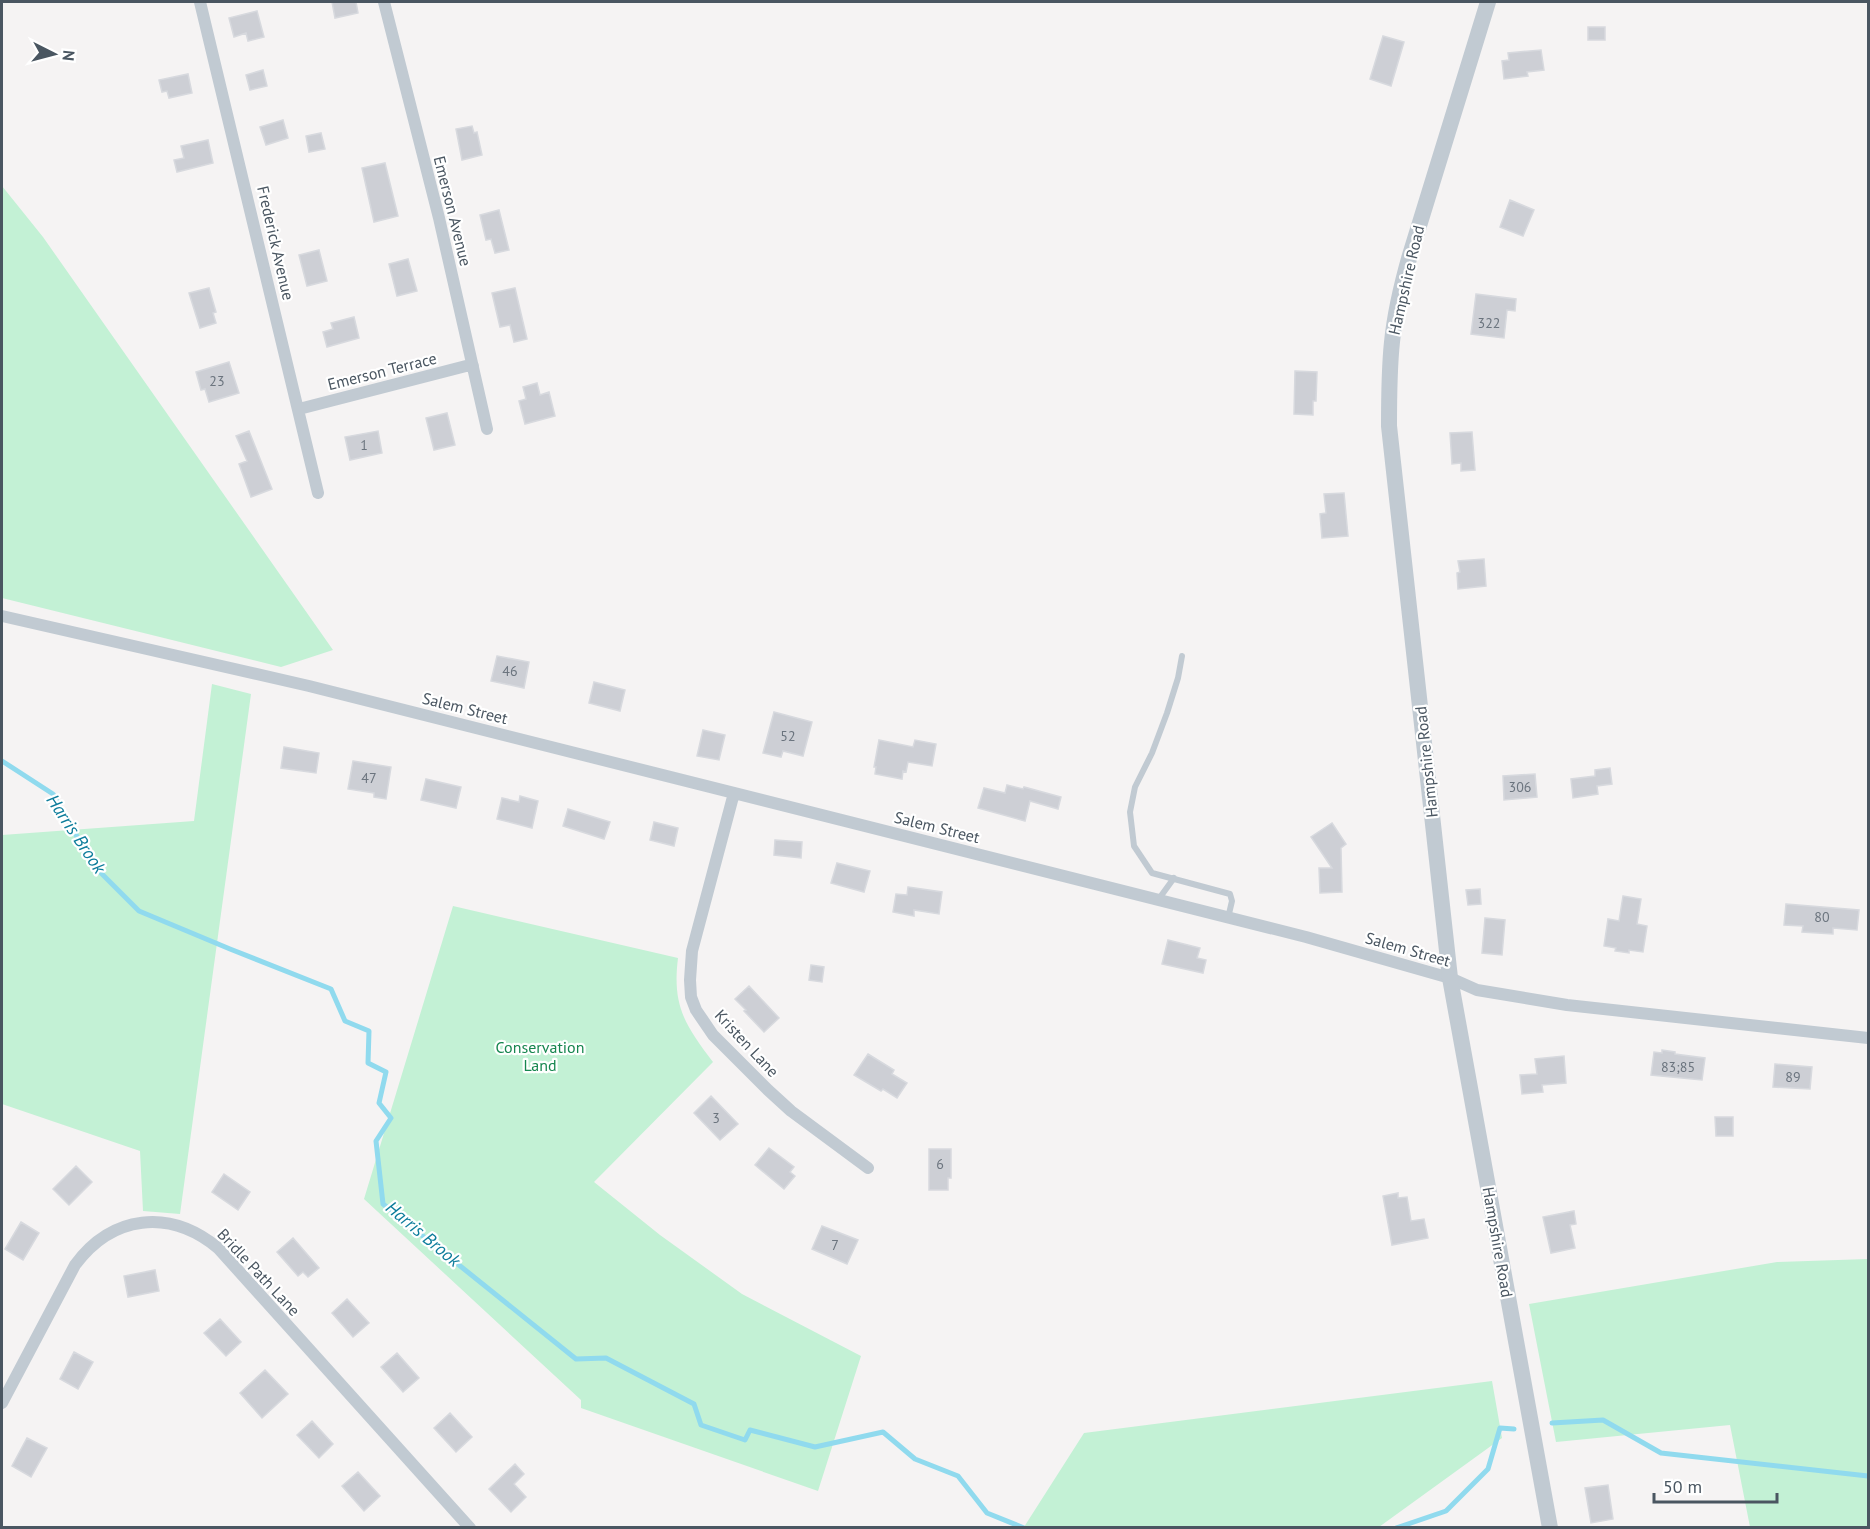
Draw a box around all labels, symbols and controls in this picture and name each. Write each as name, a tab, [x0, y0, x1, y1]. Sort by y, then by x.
north arrow	[24, 24, 84, 84]
text: N	[58, 49, 79, 62]
street label: Emerson Avenue	[430, 154, 476, 268]
street label: Frederick Avenue	[253, 184, 299, 302]
street label: Hampshire Road	[1384, 223, 1428, 337]
house number: 322	[1478, 314, 1500, 332]
street label: Emerson Terrace	[325, 348, 439, 394]
house number: 23	[209, 372, 225, 390]
house number: 1	[360, 436, 368, 454]
house number: 46	[502, 662, 518, 680]
street label: Salem Street	[420, 688, 510, 728]
street label: Hampshire Road	[1410, 705, 1442, 819]
house number: 52	[780, 727, 796, 745]
house number: 47	[361, 769, 377, 787]
house number: 306	[1509, 778, 1531, 796]
water label: Harris Brook	[42, 790, 112, 878]
street label: Salem Street	[892, 807, 982, 847]
house number: 80	[1814, 908, 1830, 926]
street label: Salem Street	[1363, 927, 1453, 971]
street label: Kristen Lane	[711, 1005, 783, 1081]
park label: Conservation Land	[496, 1037, 584, 1075]
house number: 83;85	[1661, 1058, 1695, 1076]
house number: 89	[1785, 1068, 1801, 1086]
house number: 3	[712, 1109, 720, 1127]
house number: 6	[936, 1155, 944, 1173]
street label: Hampshire Road	[1478, 1185, 1518, 1299]
water label: Harris Brook	[381, 1196, 466, 1272]
street label: Bridle Path Lane	[213, 1224, 305, 1320]
house number: 7	[831, 1236, 839, 1254]
scale bar	[1654, 1466, 1777, 1504]
text: 50 m	[1663, 1475, 1702, 1498]

